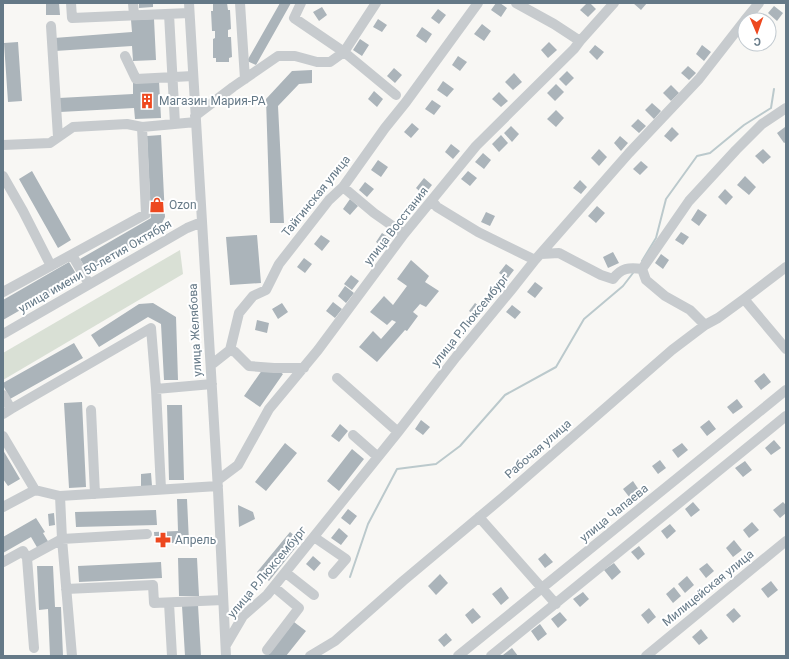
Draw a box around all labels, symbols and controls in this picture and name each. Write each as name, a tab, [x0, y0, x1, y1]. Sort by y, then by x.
north arrow	[737, 12, 777, 52]
text: С	[754, 35, 761, 48]
building icon: Магазин Мария-РА	[138, 92, 156, 110]
place label: Магазин Мария-РА	[159, 94, 266, 108]
street label: Тайгинская улица	[279, 152, 353, 240]
street label: улица Восстания	[361, 184, 431, 268]
shop icon: Ozon	[148, 196, 166, 214]
place label: Ozon	[169, 198, 197, 212]
street label: улица имени 50-летия Октября	[16, 216, 174, 316]
street label: улица Р.Люксембург	[428, 271, 512, 369]
street label: улица Желябова	[186, 283, 204, 377]
street label: Рабочая улица	[502, 416, 574, 482]
street label: улица Чапаева	[577, 481, 651, 545]
street label: улица Р.Люксембург	[225, 523, 309, 621]
pharmacy icon: Апрель	[154, 531, 172, 549]
place label: Апрель	[175, 533, 216, 547]
street label: Милицейская улица	[660, 547, 756, 629]

